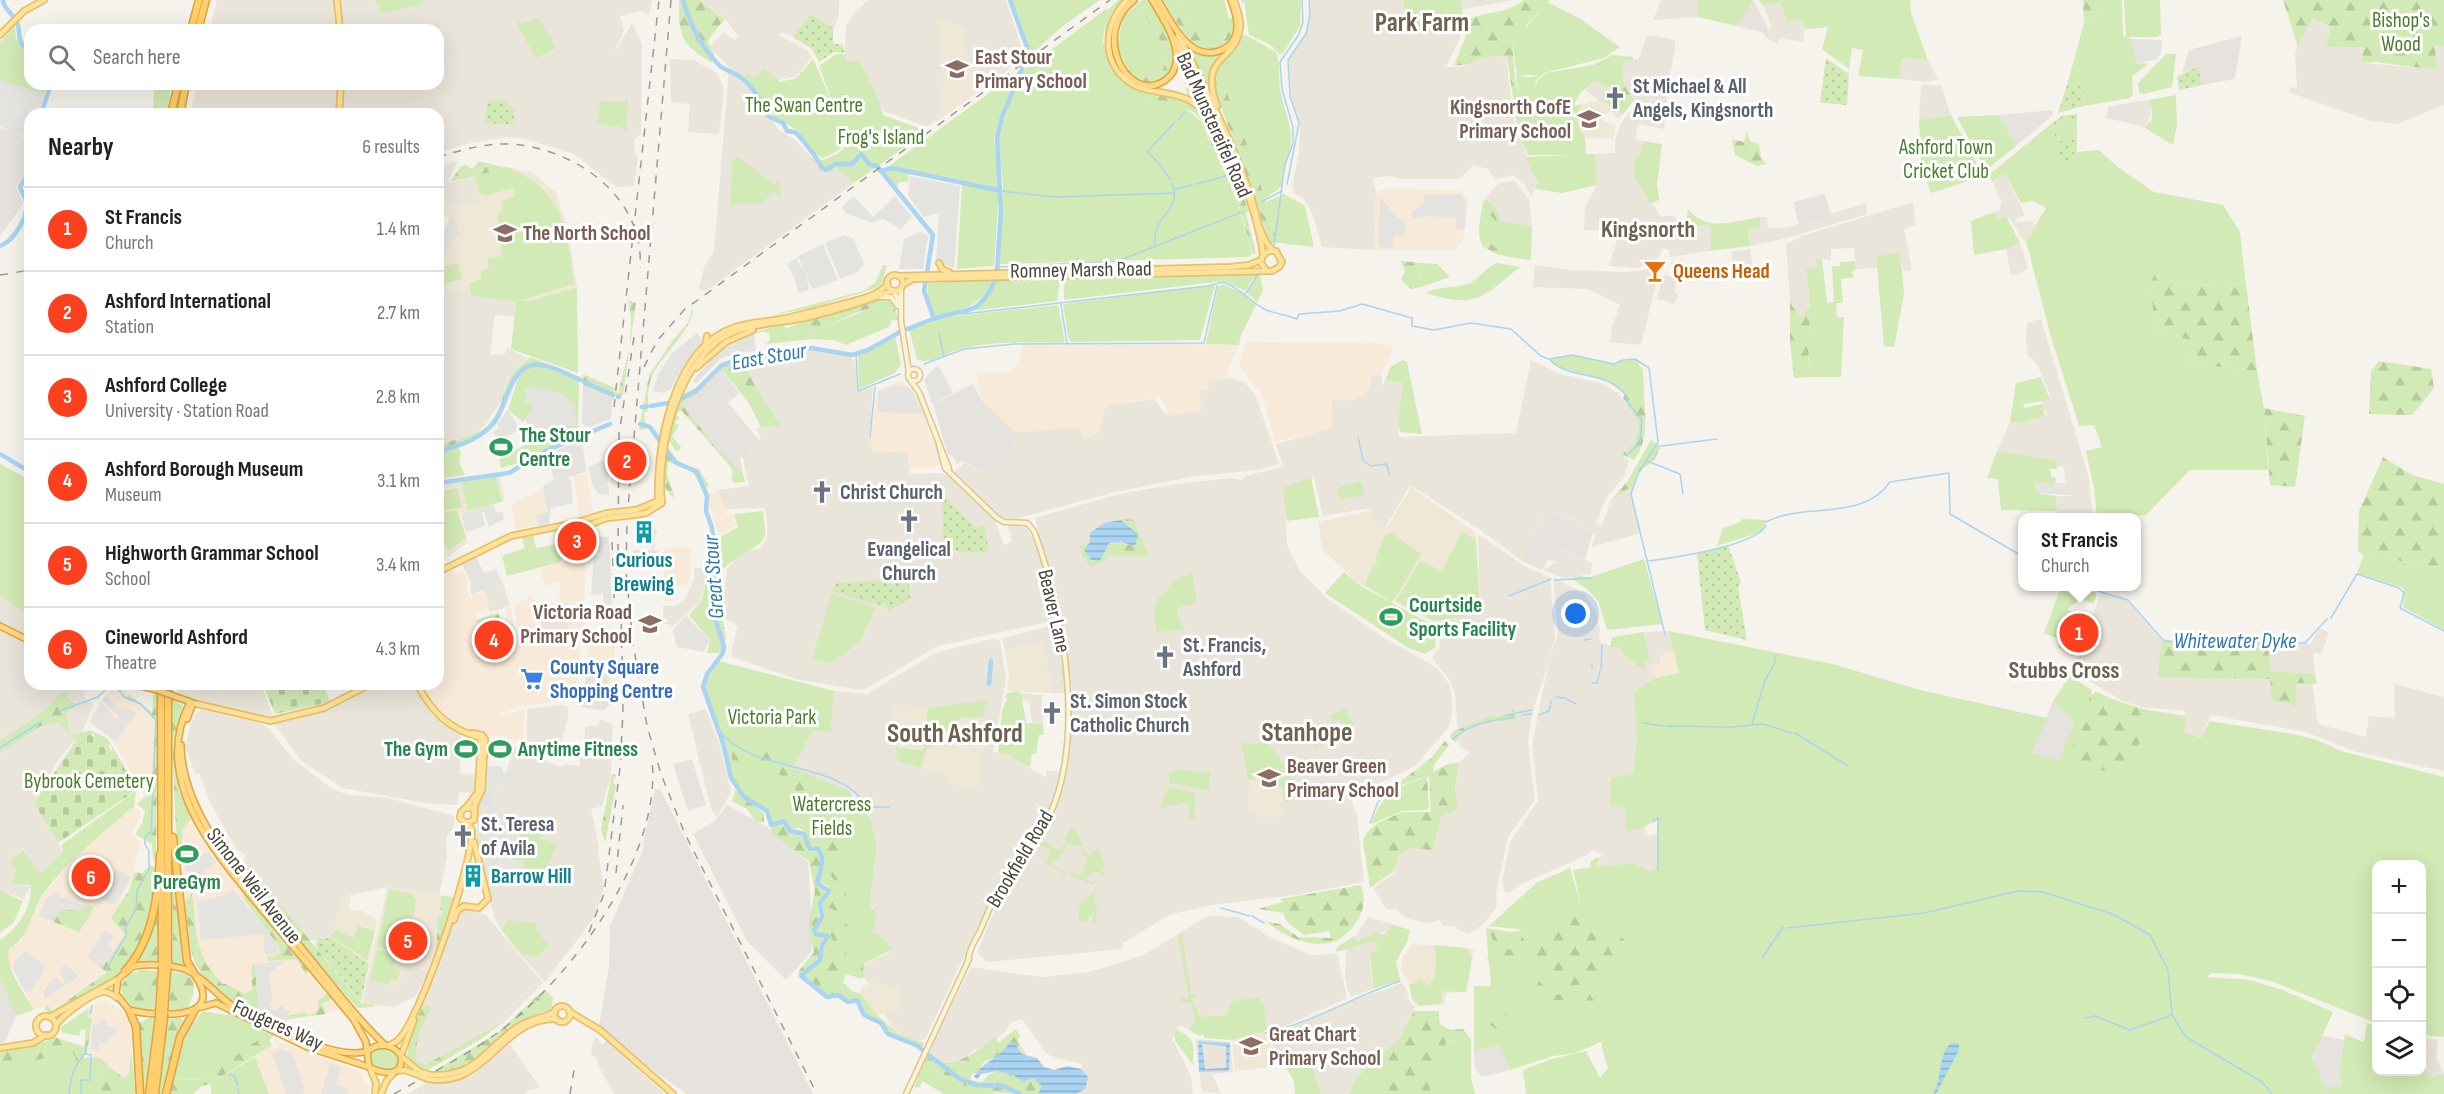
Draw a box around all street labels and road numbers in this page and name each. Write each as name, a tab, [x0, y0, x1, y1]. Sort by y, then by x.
street label: Bad Munstereifel Road	[1171, 48, 1257, 202]
street label: Romney Marsh Road	[1010, 256, 1152, 284]
street label: Beaver Lane	[1032, 567, 1076, 655]
street label: Brookfield Road	[981, 806, 1059, 912]
street label: Simone Weil Avenue	[201, 823, 307, 949]
street label: Fougeres Way	[229, 994, 327, 1056]

